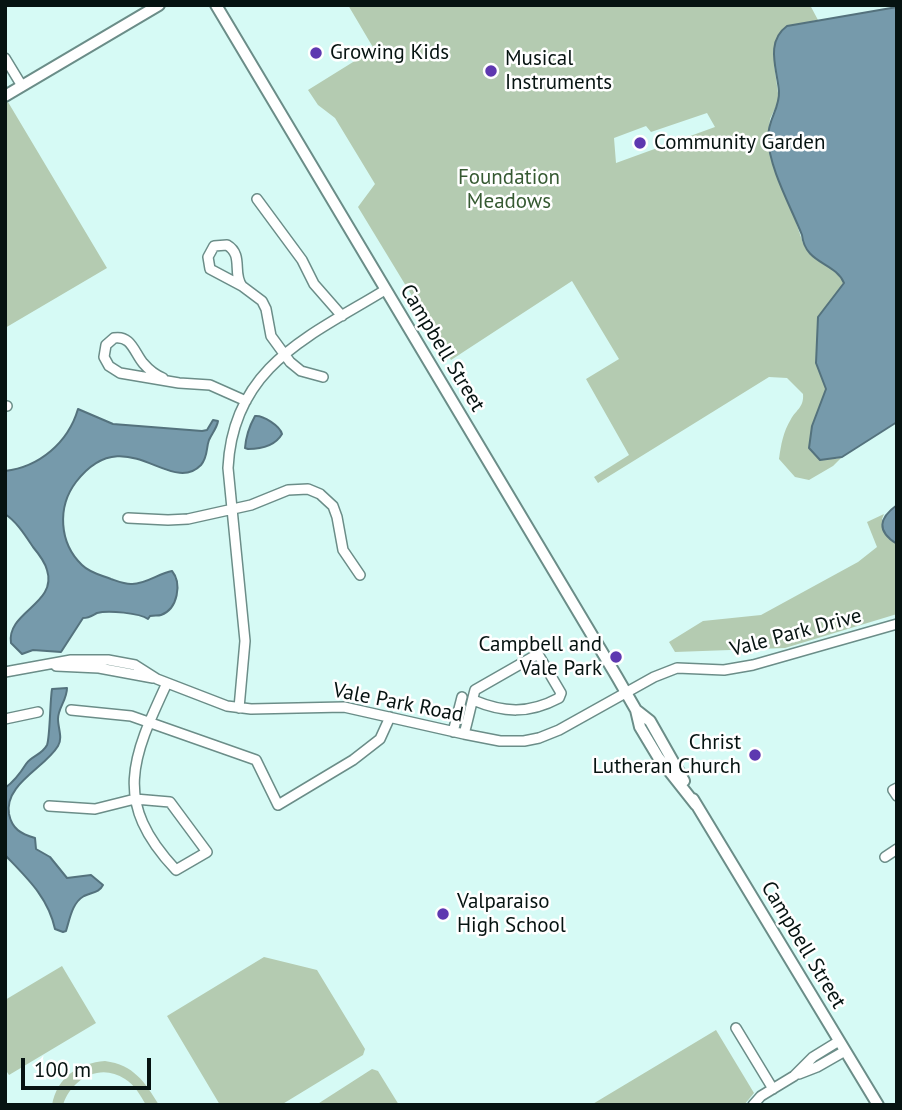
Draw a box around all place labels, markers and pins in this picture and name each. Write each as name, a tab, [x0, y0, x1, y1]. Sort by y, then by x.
place label: Growing Kids	[330, 40, 449, 66]
marker: Growing Kids	[308, 45, 324, 61]
place label: Musical Instruments	[505, 46, 612, 96]
marker: Musical Instruments	[483, 63, 499, 79]
place label: Community Garden	[654, 130, 825, 156]
marker: Community Garden	[632, 135, 648, 151]
place label: Campbell and Vale Park	[478, 632, 602, 682]
marker: Campbell and Vale Park	[608, 649, 624, 665]
place label: Christ Lutheran Church	[592, 730, 741, 780]
marker: Christ Lutheran Church	[747, 747, 763, 763]
place label: Valparaiso High School	[457, 889, 566, 939]
marker: Valparaiso High School	[435, 906, 451, 922]

